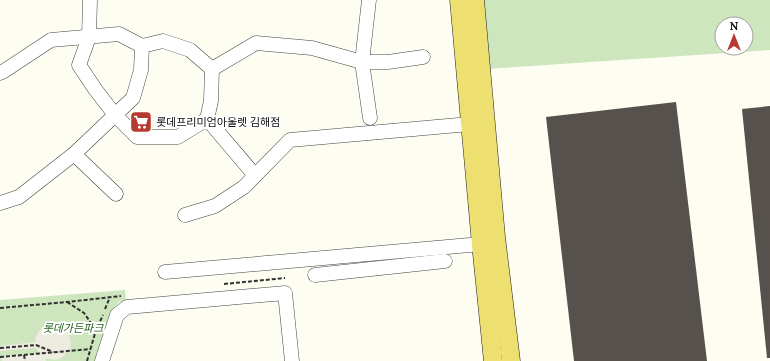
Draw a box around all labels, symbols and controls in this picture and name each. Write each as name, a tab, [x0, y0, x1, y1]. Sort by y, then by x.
north arrow	[714, 16, 754, 56]
text: N	[730, 19, 739, 33]
supermarket icon: 롯데프리미엄아울렛 김해점	[128, 109, 154, 135]
place label: 롯데프리미엄아울렛 김해점	[156, 115, 280, 129]
park label: 롯데가든파크	[43, 321, 104, 335]

